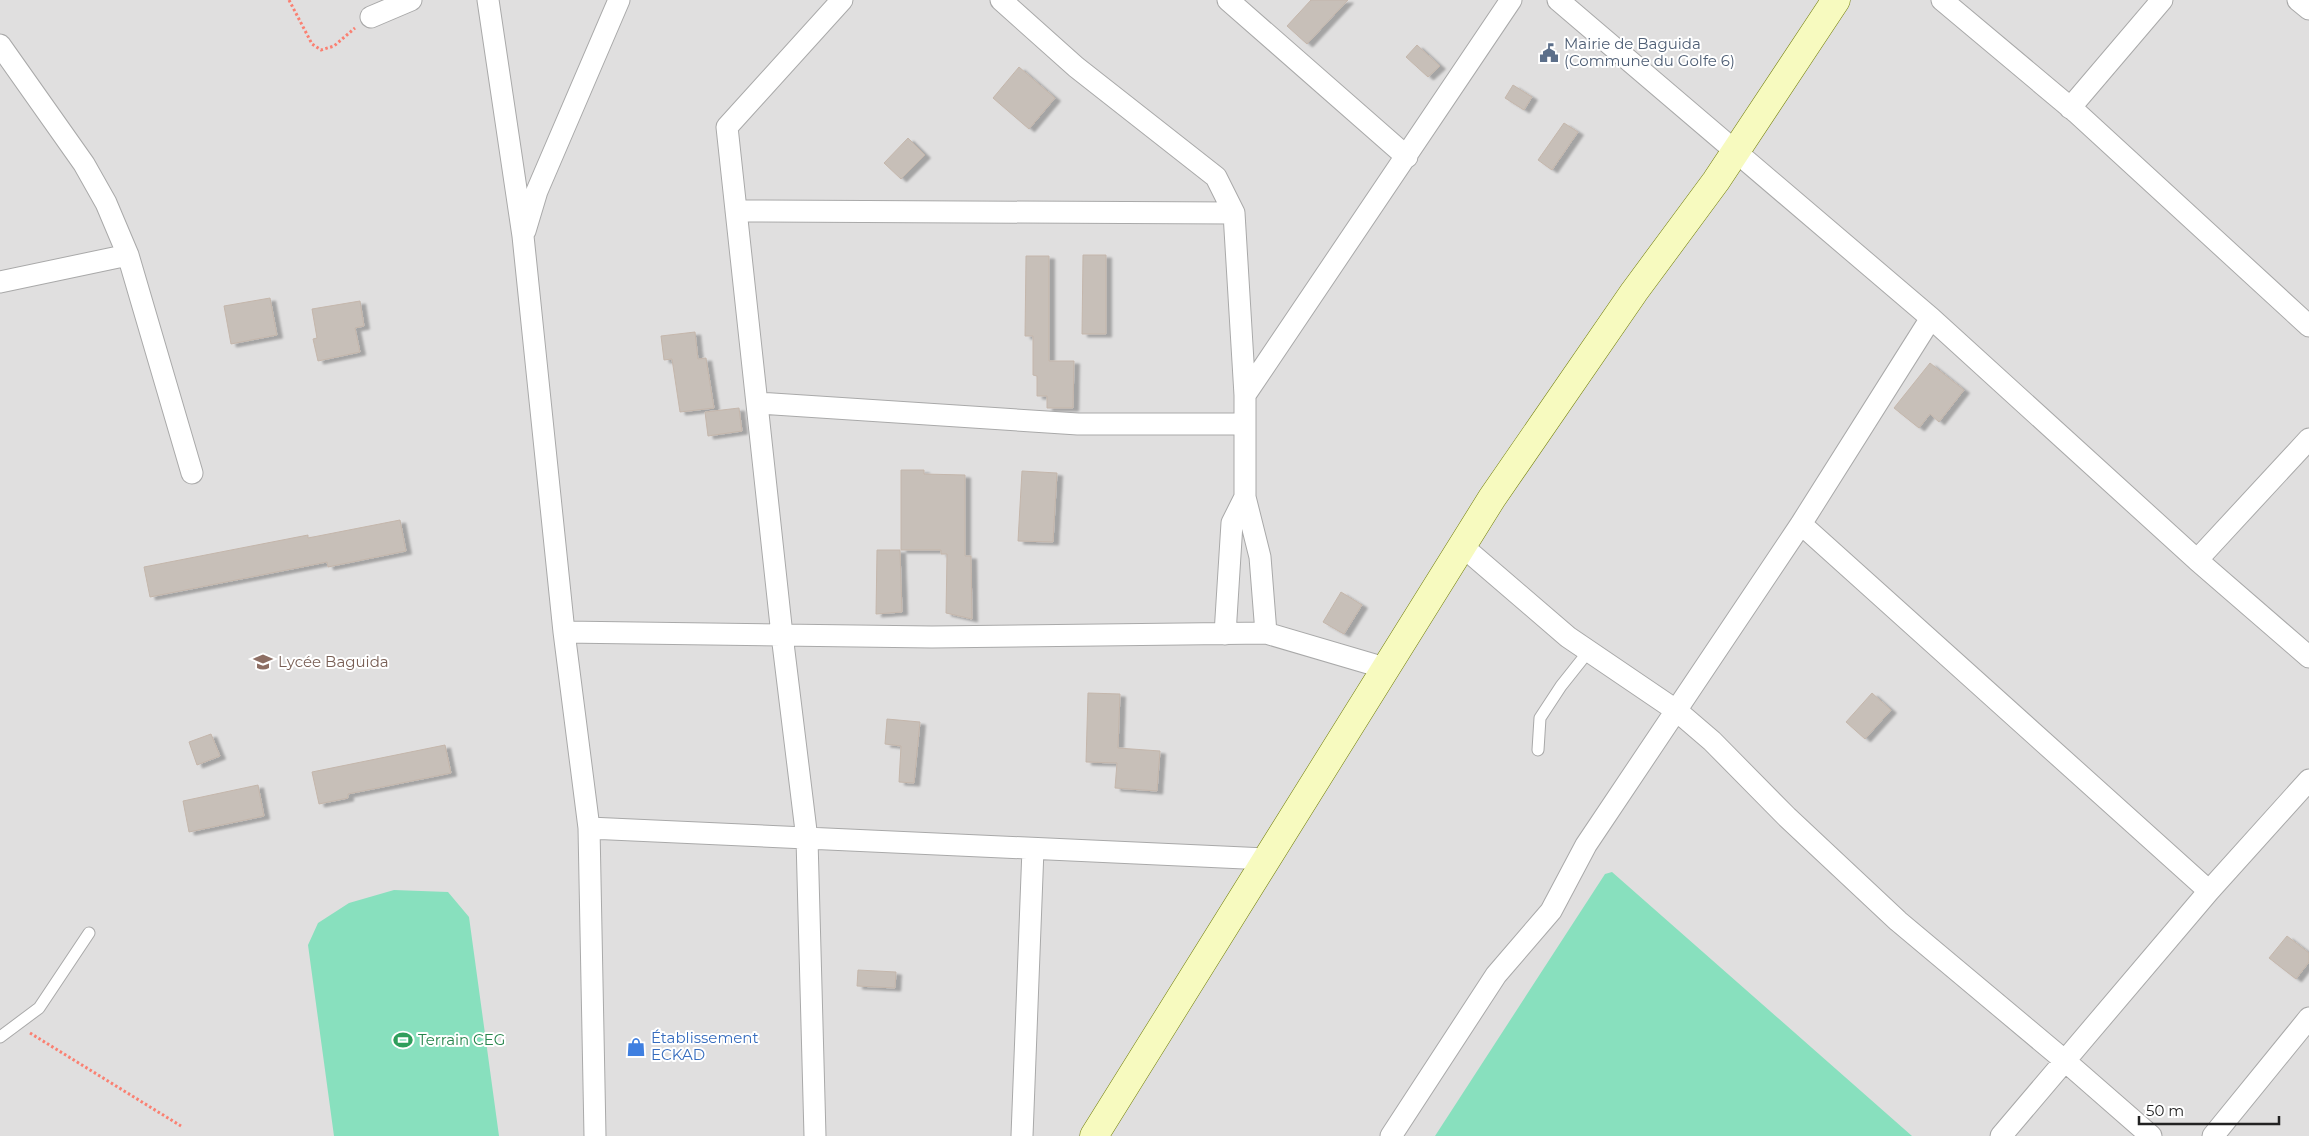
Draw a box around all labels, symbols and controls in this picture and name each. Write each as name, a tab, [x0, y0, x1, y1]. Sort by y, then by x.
place label: Mairie de Baguida (Commune du Golfe 6)	[1564, 34, 1735, 70]
public building icon: Mairie de Baguida (Commune du Golfe 6)	[1538, 42, 1560, 64]
school or university icon: Lycée Baguida	[252, 651, 274, 673]
place label: Lycée Baguida	[278, 652, 389, 671]
place label: Établissement ECKAD	[651, 1028, 759, 1064]
sports icon: Terrain CEG	[392, 1029, 414, 1051]
place label: Terrain CEG	[418, 1030, 505, 1049]
shop icon: Établissement ECKAD	[625, 1036, 647, 1058]
scale bar	[2139, 1094, 2279, 1126]
text: 50 m	[2146, 1101, 2184, 1120]

